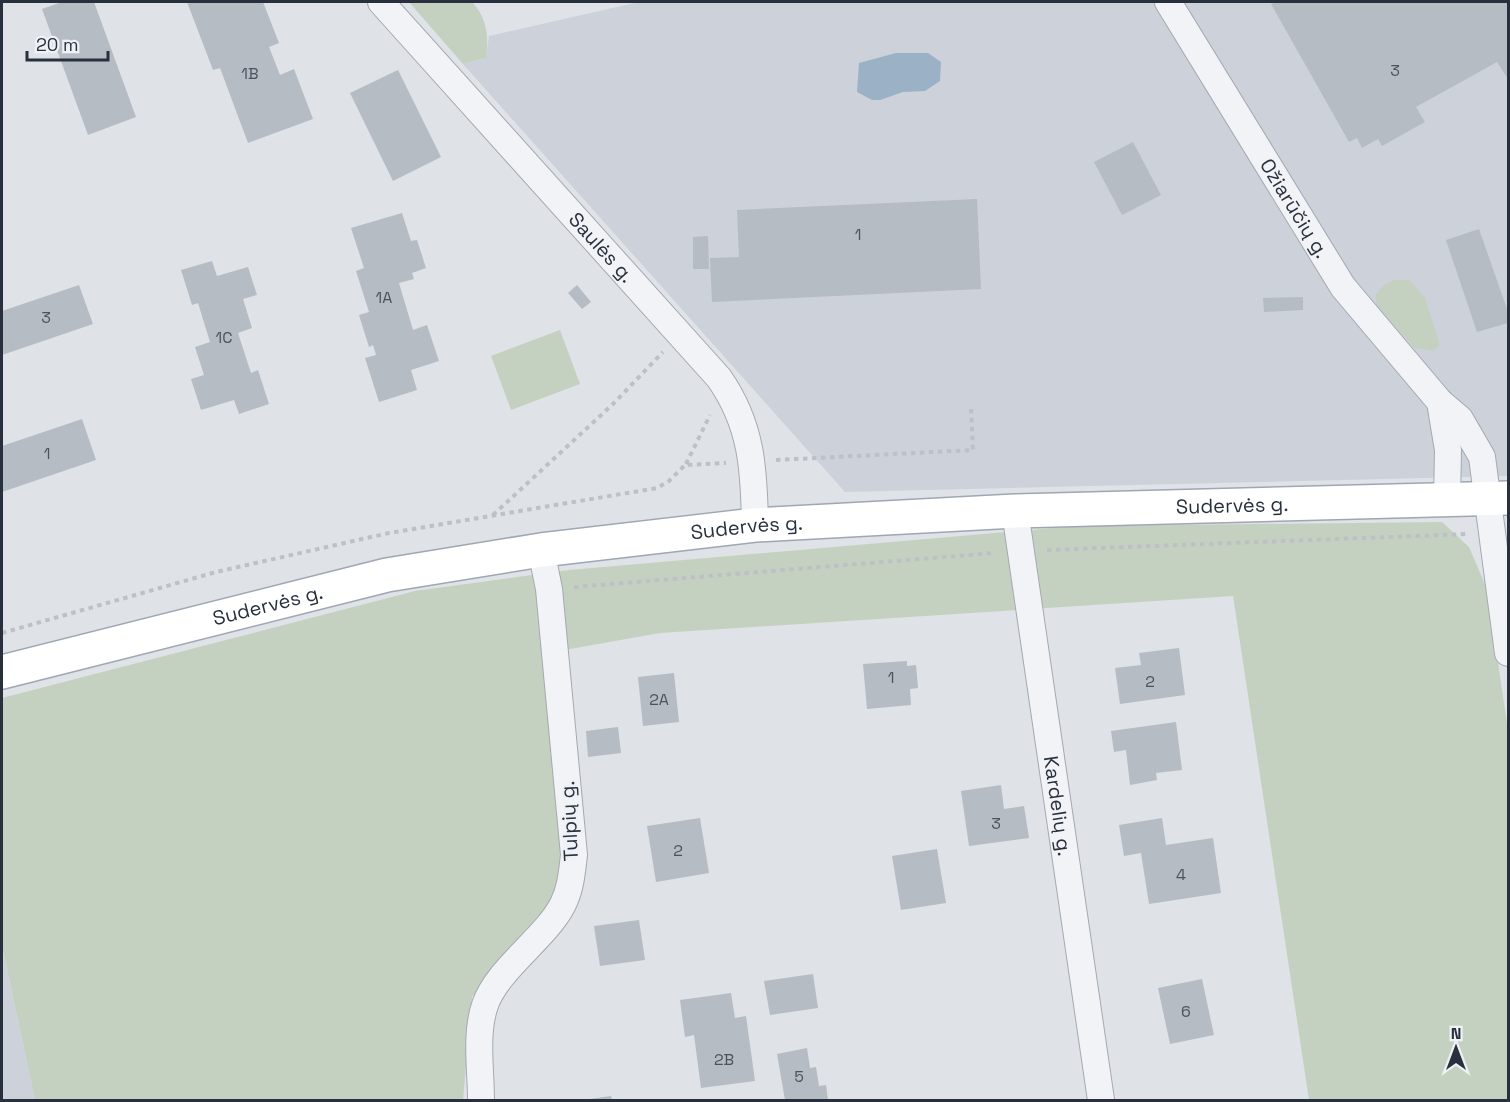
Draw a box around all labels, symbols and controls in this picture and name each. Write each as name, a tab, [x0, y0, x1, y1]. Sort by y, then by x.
scale bar	[27, 24, 108, 62]
text: 20 m	[36, 33, 79, 56]
house number: 3	[1390, 60, 1400, 81]
house number: 1B	[241, 63, 259, 84]
street label: Ožiarūčių g.	[1254, 154, 1335, 263]
street label: Saulės g.	[563, 207, 640, 288]
house number: 1	[855, 224, 861, 245]
house number: 1A	[376, 287, 392, 308]
house number: 3	[41, 307, 51, 328]
house number: 1C	[216, 327, 232, 348]
house number: 1	[44, 443, 50, 464]
street label: Sudervės g.	[1175, 491, 1289, 520]
street label: Sudervės g.	[689, 509, 803, 545]
street label: Sudervės g.	[210, 579, 325, 631]
house number: 1	[888, 667, 894, 688]
house number: 2	[1145, 671, 1155, 692]
house number: 2A	[649, 689, 669, 710]
street label: Kardelių g.	[1038, 754, 1078, 858]
street label: Tulpių g.	[554, 780, 584, 862]
house number: 3	[991, 813, 1001, 834]
house number: 2	[673, 840, 683, 861]
house number: 4	[1176, 864, 1186, 885]
house number: 6	[1181, 1001, 1191, 1022]
north arrow	[1426, 1018, 1486, 1078]
text: N	[1451, 1023, 1461, 1044]
house number: 2B	[714, 1049, 734, 1070]
house number: 5	[794, 1066, 804, 1087]

